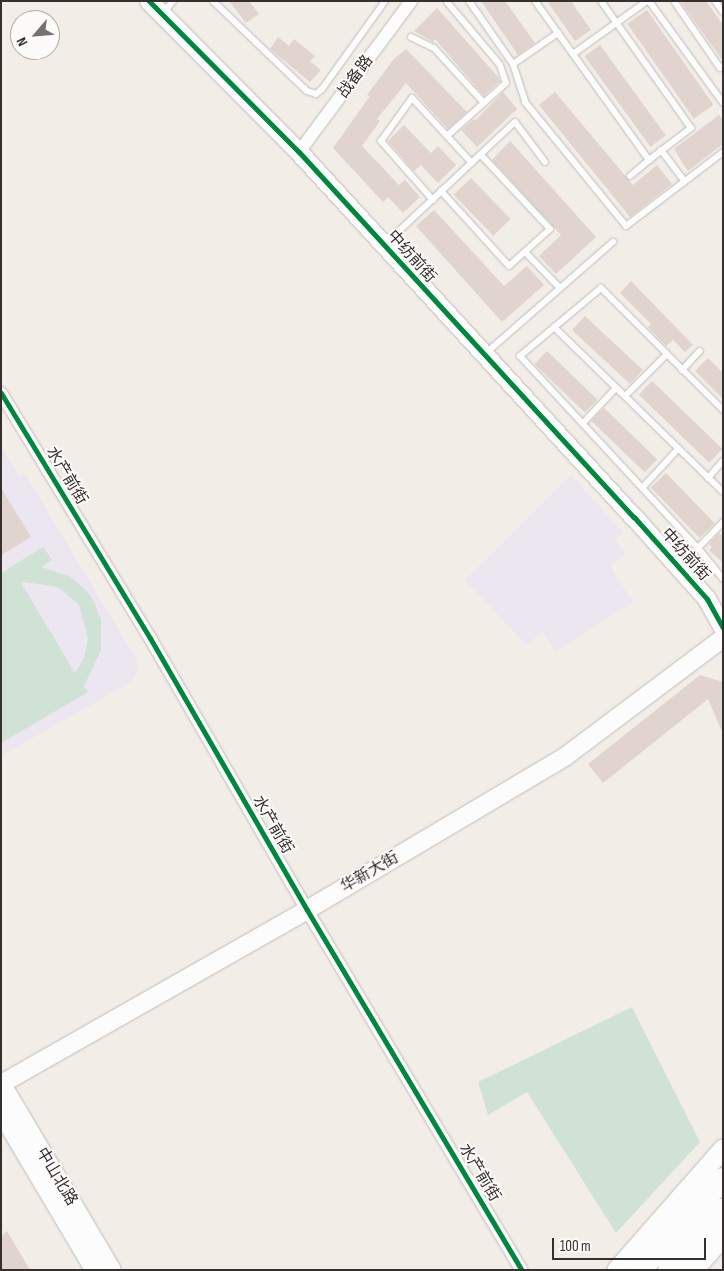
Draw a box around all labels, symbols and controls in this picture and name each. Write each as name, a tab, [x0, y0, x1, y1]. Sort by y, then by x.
north arrow	[10, 10, 60, 60]
text: N	[13, 34, 31, 49]
street label: 战备路	[334, 52, 378, 102]
street label: 中纺前街	[382, 227, 440, 287]
street label: 水产前街	[41, 444, 91, 508]
street label: 中纺前街	[656, 525, 714, 585]
street label: 水产前街	[248, 792, 296, 858]
street label: 华新大街	[337, 849, 403, 897]
street label: 水产前街	[454, 1141, 504, 1205]
street label: 中山北路	[31, 1145, 81, 1209]
scale bar	[554, 1228, 708, 1260]
text: 100 m	[560, 1237, 591, 1256]

